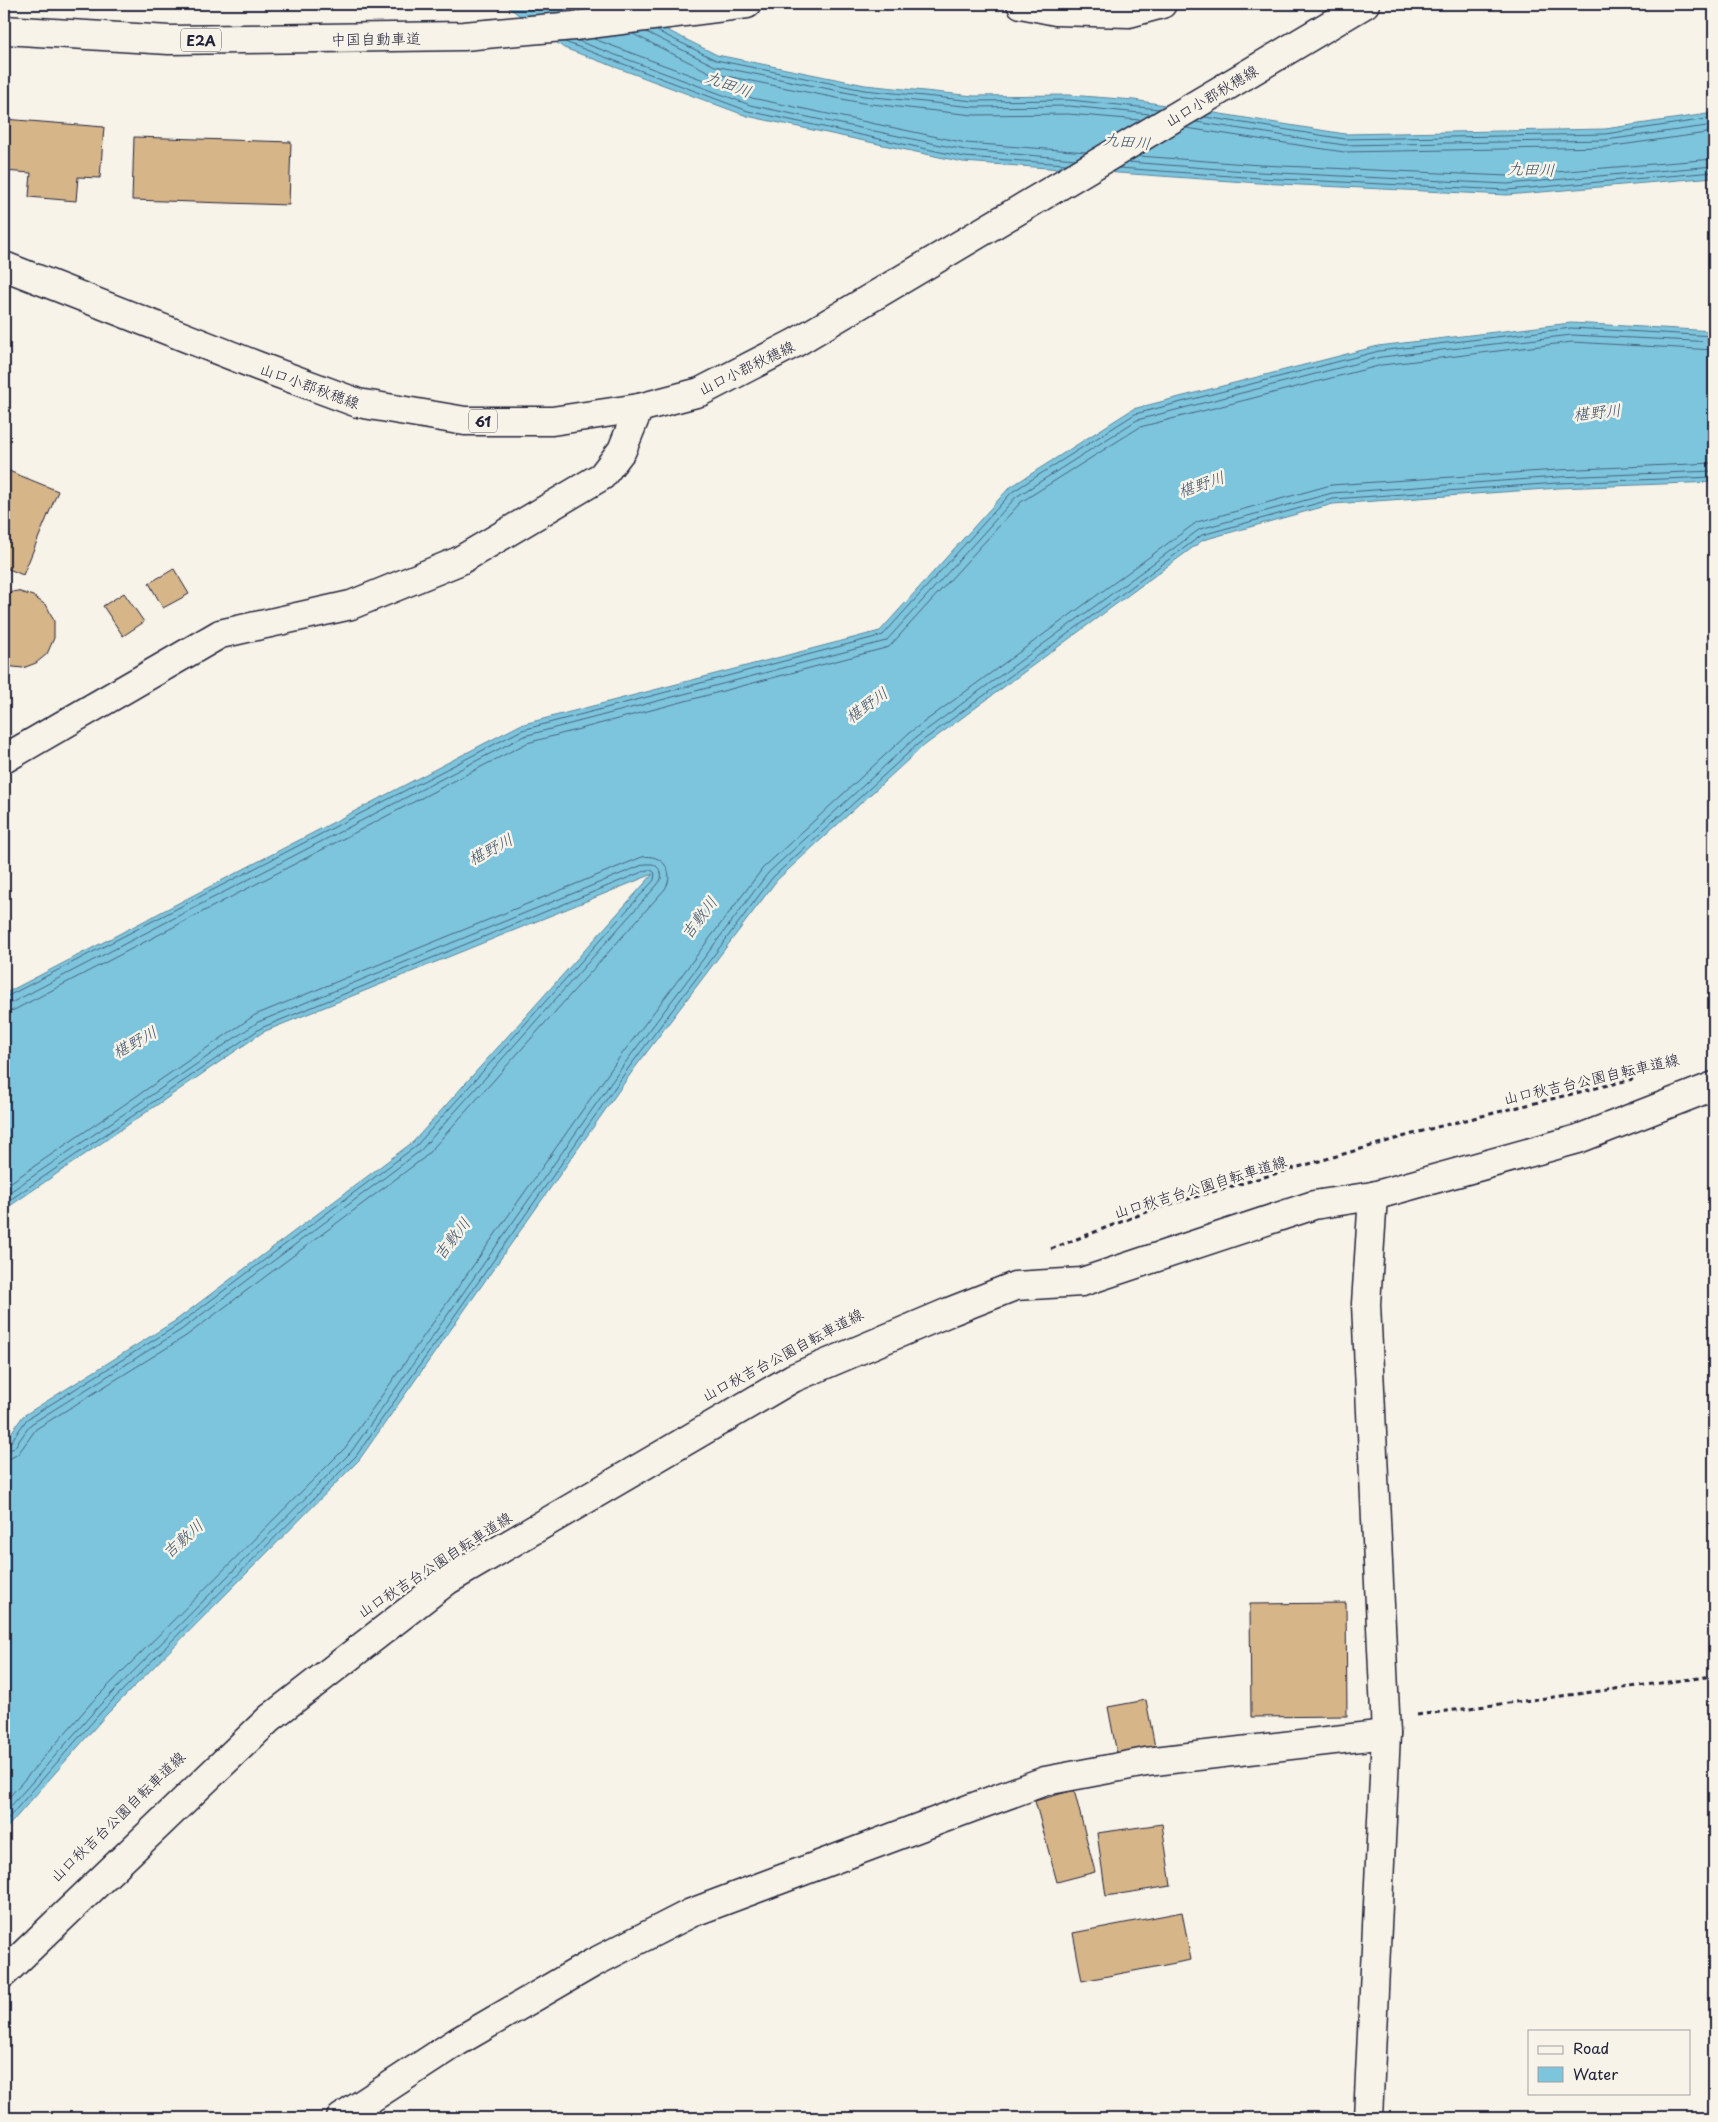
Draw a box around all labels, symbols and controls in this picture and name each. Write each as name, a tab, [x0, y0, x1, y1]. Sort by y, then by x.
street label: 中国自動車道	[331, 26, 421, 50]
road number: E2A	[181, 28, 221, 52]
street label: 山口小郡秋穂線	[1160, 58, 1262, 132]
water label: 九田川	[702, 64, 756, 102]
water label: 九田川	[1102, 126, 1152, 154]
water label: 九田川	[1507, 155, 1555, 181]
street label: 山口小郡秋穂線	[694, 334, 798, 400]
street label: 山口小郡秋穂線	[257, 356, 363, 414]
water label: 椹野川	[1572, 397, 1622, 425]
road number: 61	[469, 410, 497, 432]
water label: 椹野川	[1174, 464, 1228, 502]
water label: 椹野川	[840, 680, 892, 728]
water label: 椹野川	[463, 826, 517, 870]
water label: 吉敷川	[674, 891, 722, 943]
water label: 椹野川	[107, 1019, 161, 1063]
street label: 山口秋吉台公園自転車道線	[1501, 1047, 1681, 1109]
street label: 山口秋吉台公園自転車道線	[1111, 1149, 1289, 1223]
water label: 吉敷川	[427, 1212, 475, 1264]
street label: 山口秋吉台公園自転車道線	[697, 1302, 867, 1406]
street label: 山口秋吉台公園自転車道線	[352, 1505, 516, 1623]
water label: 吉敷川	[156, 1513, 208, 1563]
street label: 山口秋吉台公園自転車道線	[44, 1745, 190, 1887]
legend	[1528, 2030, 1690, 2094]
text: Road	[1573, 2036, 1609, 2059]
text: Water	[1573, 2062, 1618, 2085]

